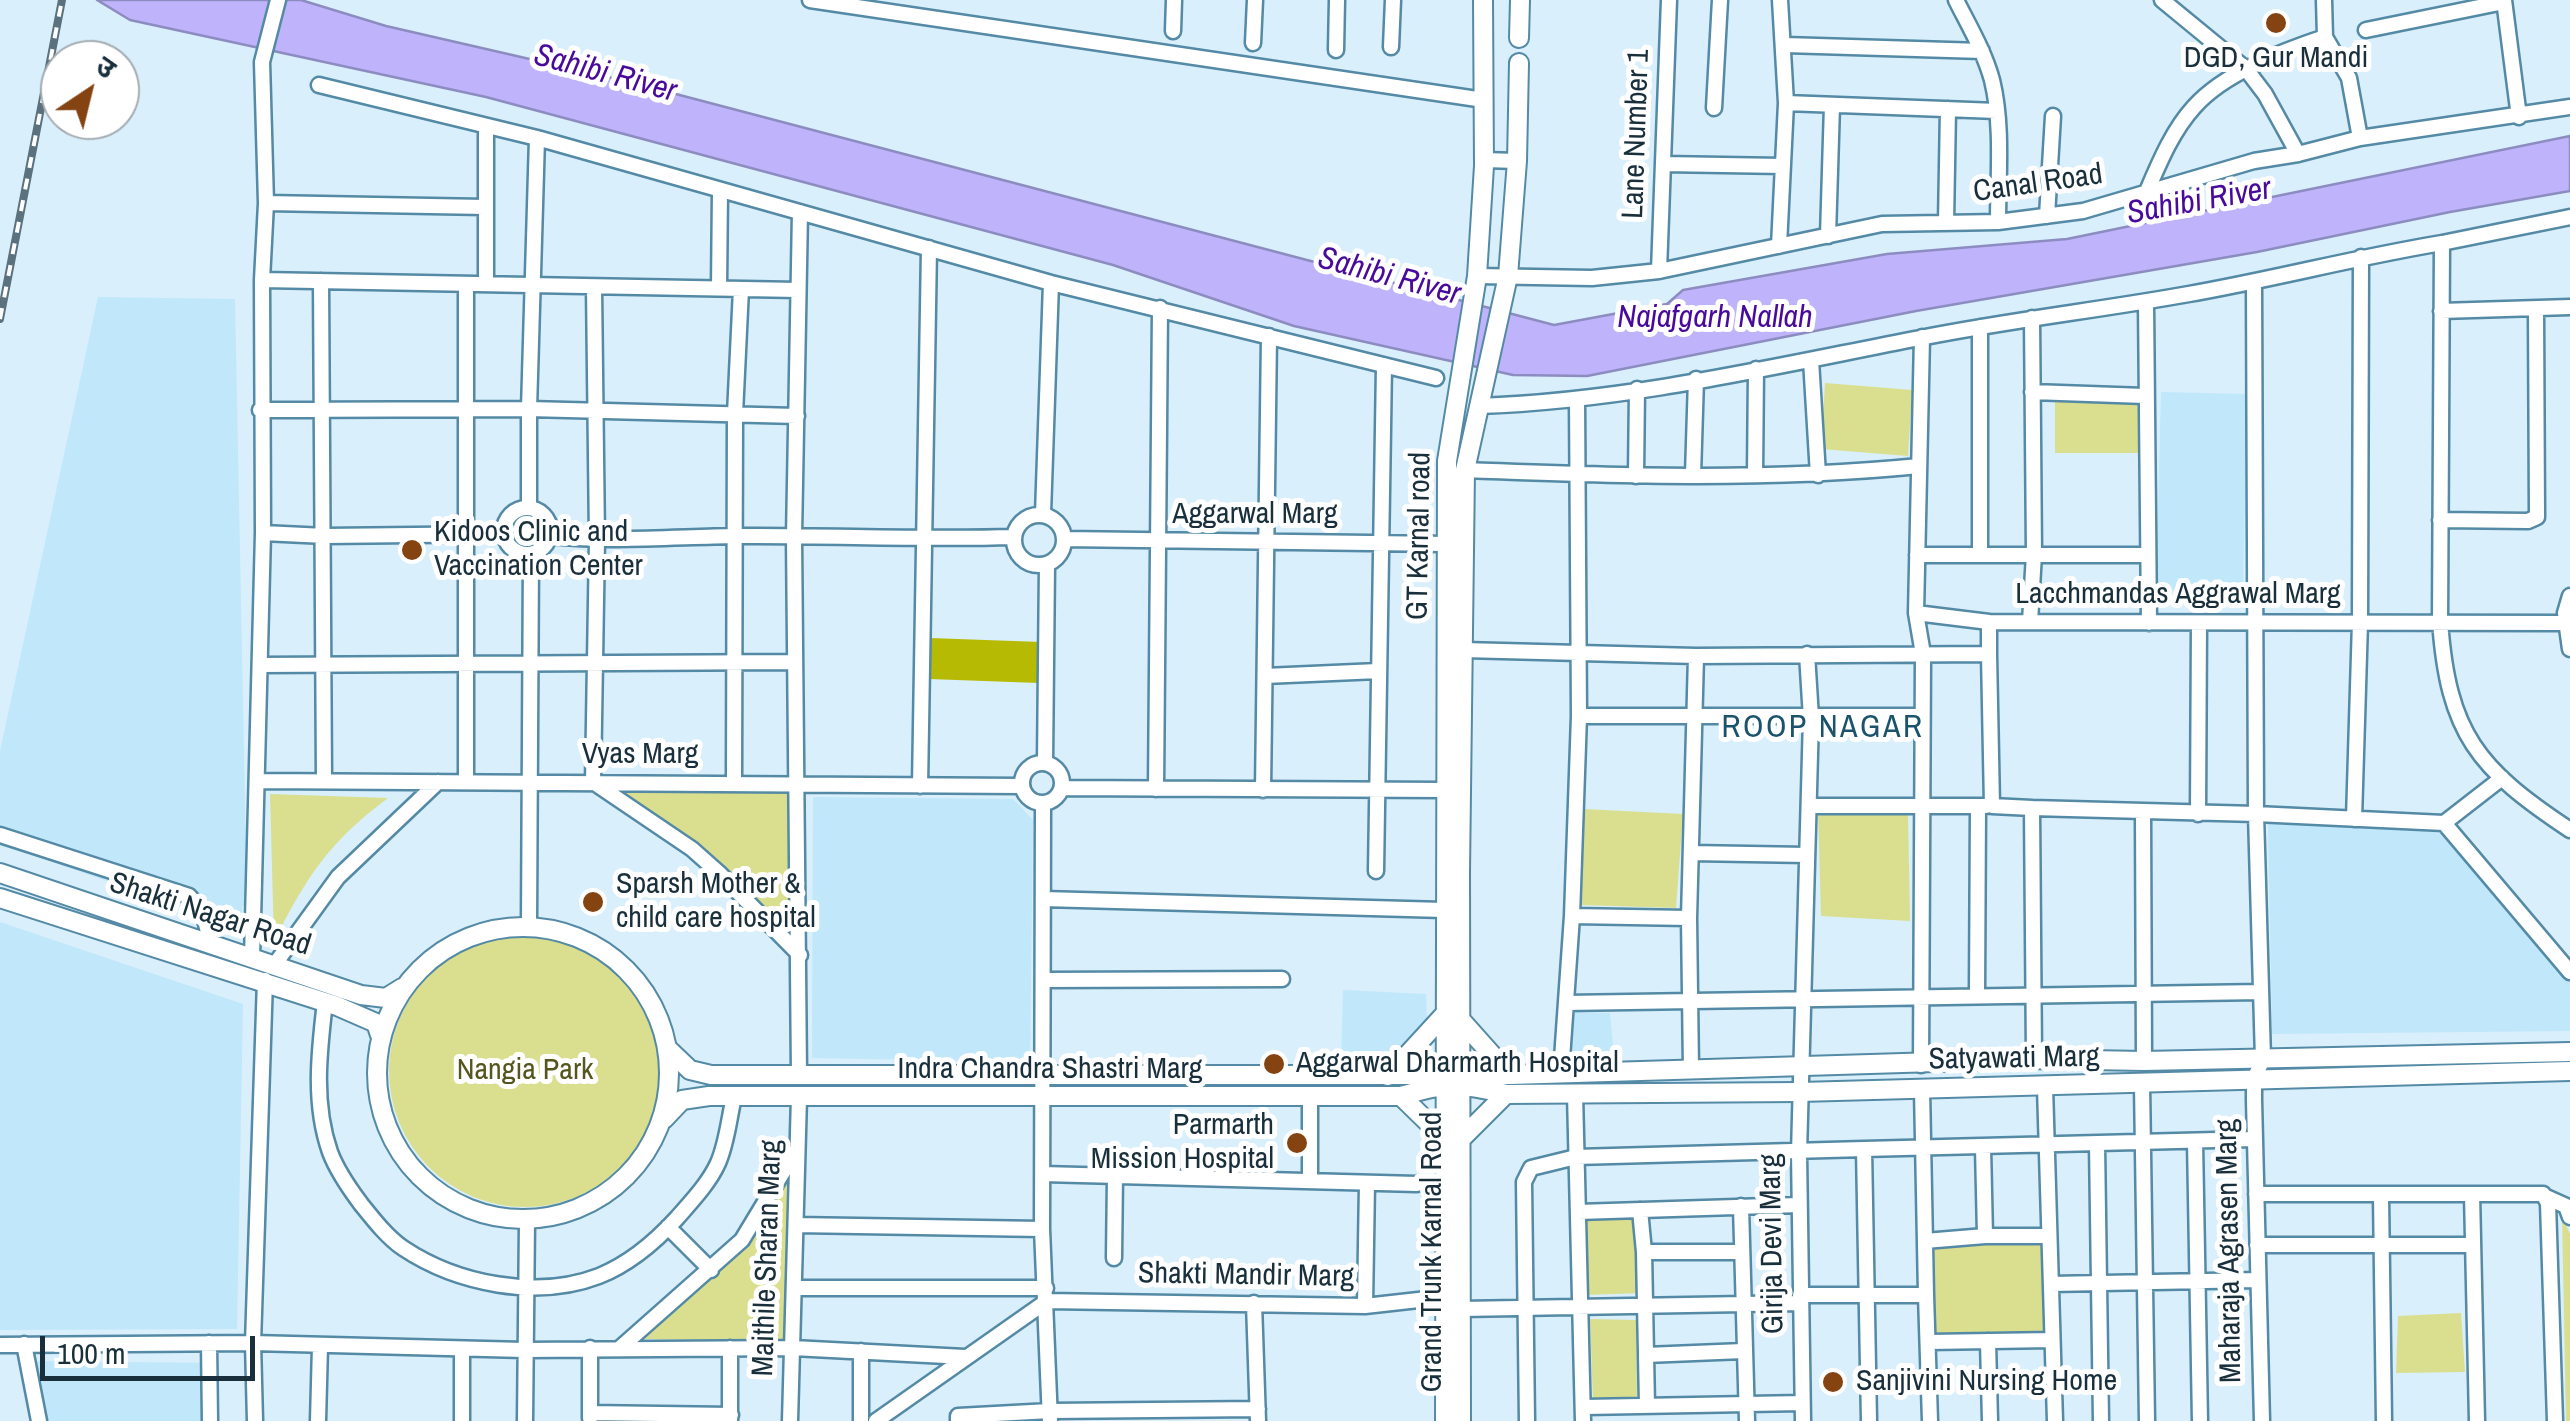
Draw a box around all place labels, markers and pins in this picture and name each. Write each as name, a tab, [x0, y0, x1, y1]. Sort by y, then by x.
marker: DGD, Gur Mandi	[2263, 10, 2289, 36]
place label: DGD, Gur Mandi	[2184, 41, 2368, 77]
place label: Kidoos Clinic and Vaccination Center	[434, 515, 643, 586]
marker: Kidoos Clinic and Vaccination Center	[399, 537, 425, 563]
place label: Sparsh Mother & child care hospital	[616, 867, 816, 938]
marker: Sparsh Mother & child care hospital	[580, 889, 606, 915]
place label: Aggarwal Dharmarth Hospital	[1296, 1046, 1619, 1082]
marker: Aggarwal Dharmarth Hospital	[1261, 1051, 1287, 1077]
place label: Parmarth Mission Hospital	[1091, 1108, 1274, 1178]
marker: Parmarth Mission Hospital	[1284, 1130, 1310, 1156]
place label: Sanjivini Nursing Home	[1856, 1364, 2117, 1400]
marker: Sanjivini Nursing Home	[1820, 1369, 1846, 1395]

